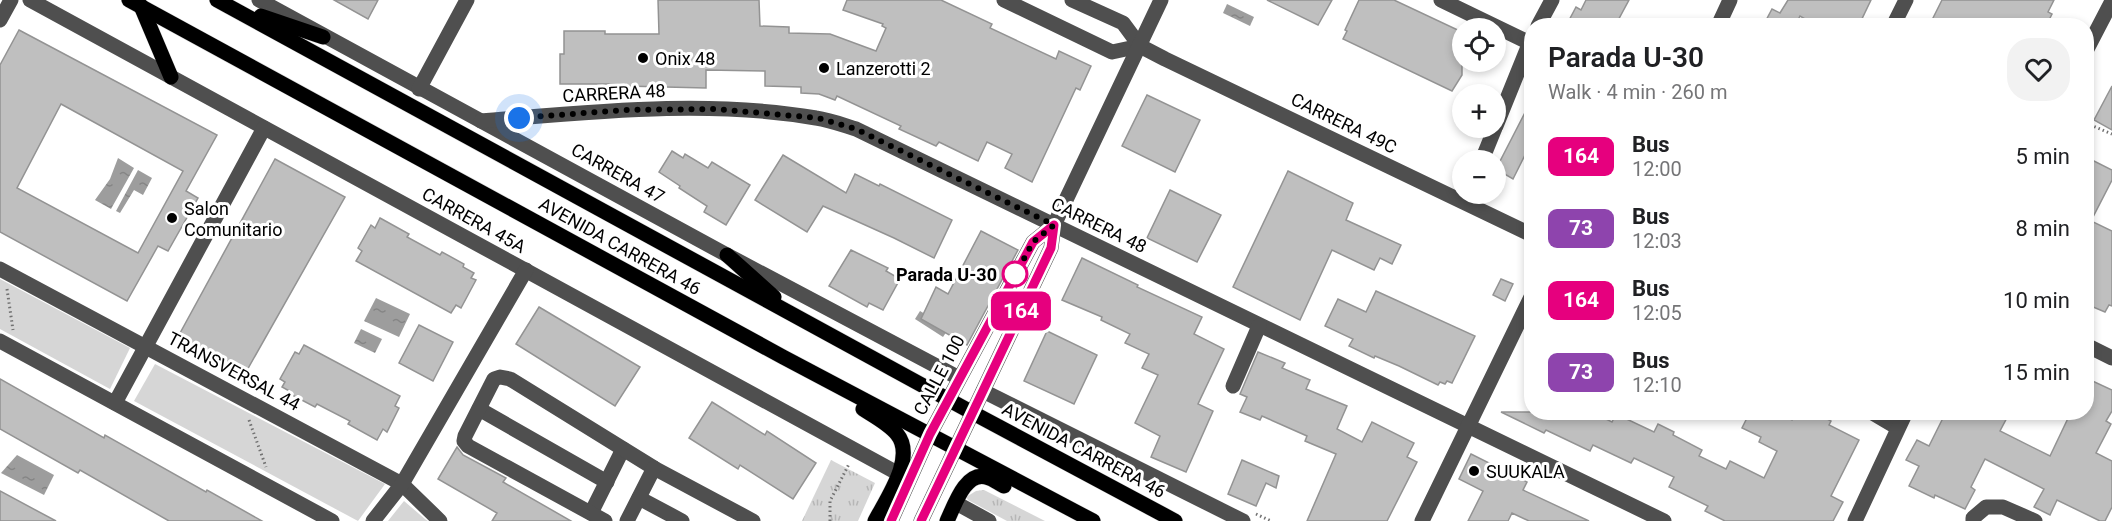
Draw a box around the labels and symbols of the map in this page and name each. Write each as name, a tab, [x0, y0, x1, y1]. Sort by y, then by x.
place label: Onix 48	[655, 48, 715, 69]
marker: Onix 48	[636, 51, 650, 65]
place label: Lanzerotti 2	[836, 58, 931, 79]
marker: Lanzerotti 2	[817, 61, 831, 75]
street label: CARRERA 48	[562, 80, 666, 106]
street label: CARRERA 49C	[1288, 88, 1400, 158]
your location	[504, 103, 534, 133]
street label: CARRERA 47	[568, 139, 668, 207]
street label: CARRERA 45A	[419, 183, 530, 257]
street label: AVENIDA CARRERA 46	[535, 193, 705, 299]
street label: CARRERA 48	[1048, 193, 1150, 257]
place label: Salon Comunitario	[184, 198, 282, 240]
marker: Salon Comunitario	[165, 211, 179, 225]
marker: Parada U-30	[1002, 261, 1028, 287]
place label: Parada U-30	[896, 264, 997, 285]
line badge: 164	[986, 292, 1056, 330]
street label: TRANSVERSAL 44	[164, 327, 304, 415]
street label: CALLE 100	[909, 331, 969, 419]
street label: AVENIDA CARRERA 46	[999, 398, 1169, 502]
place label: SUUKALA	[1486, 461, 1565, 482]
marker: SUUKALA	[1467, 464, 1481, 478]

